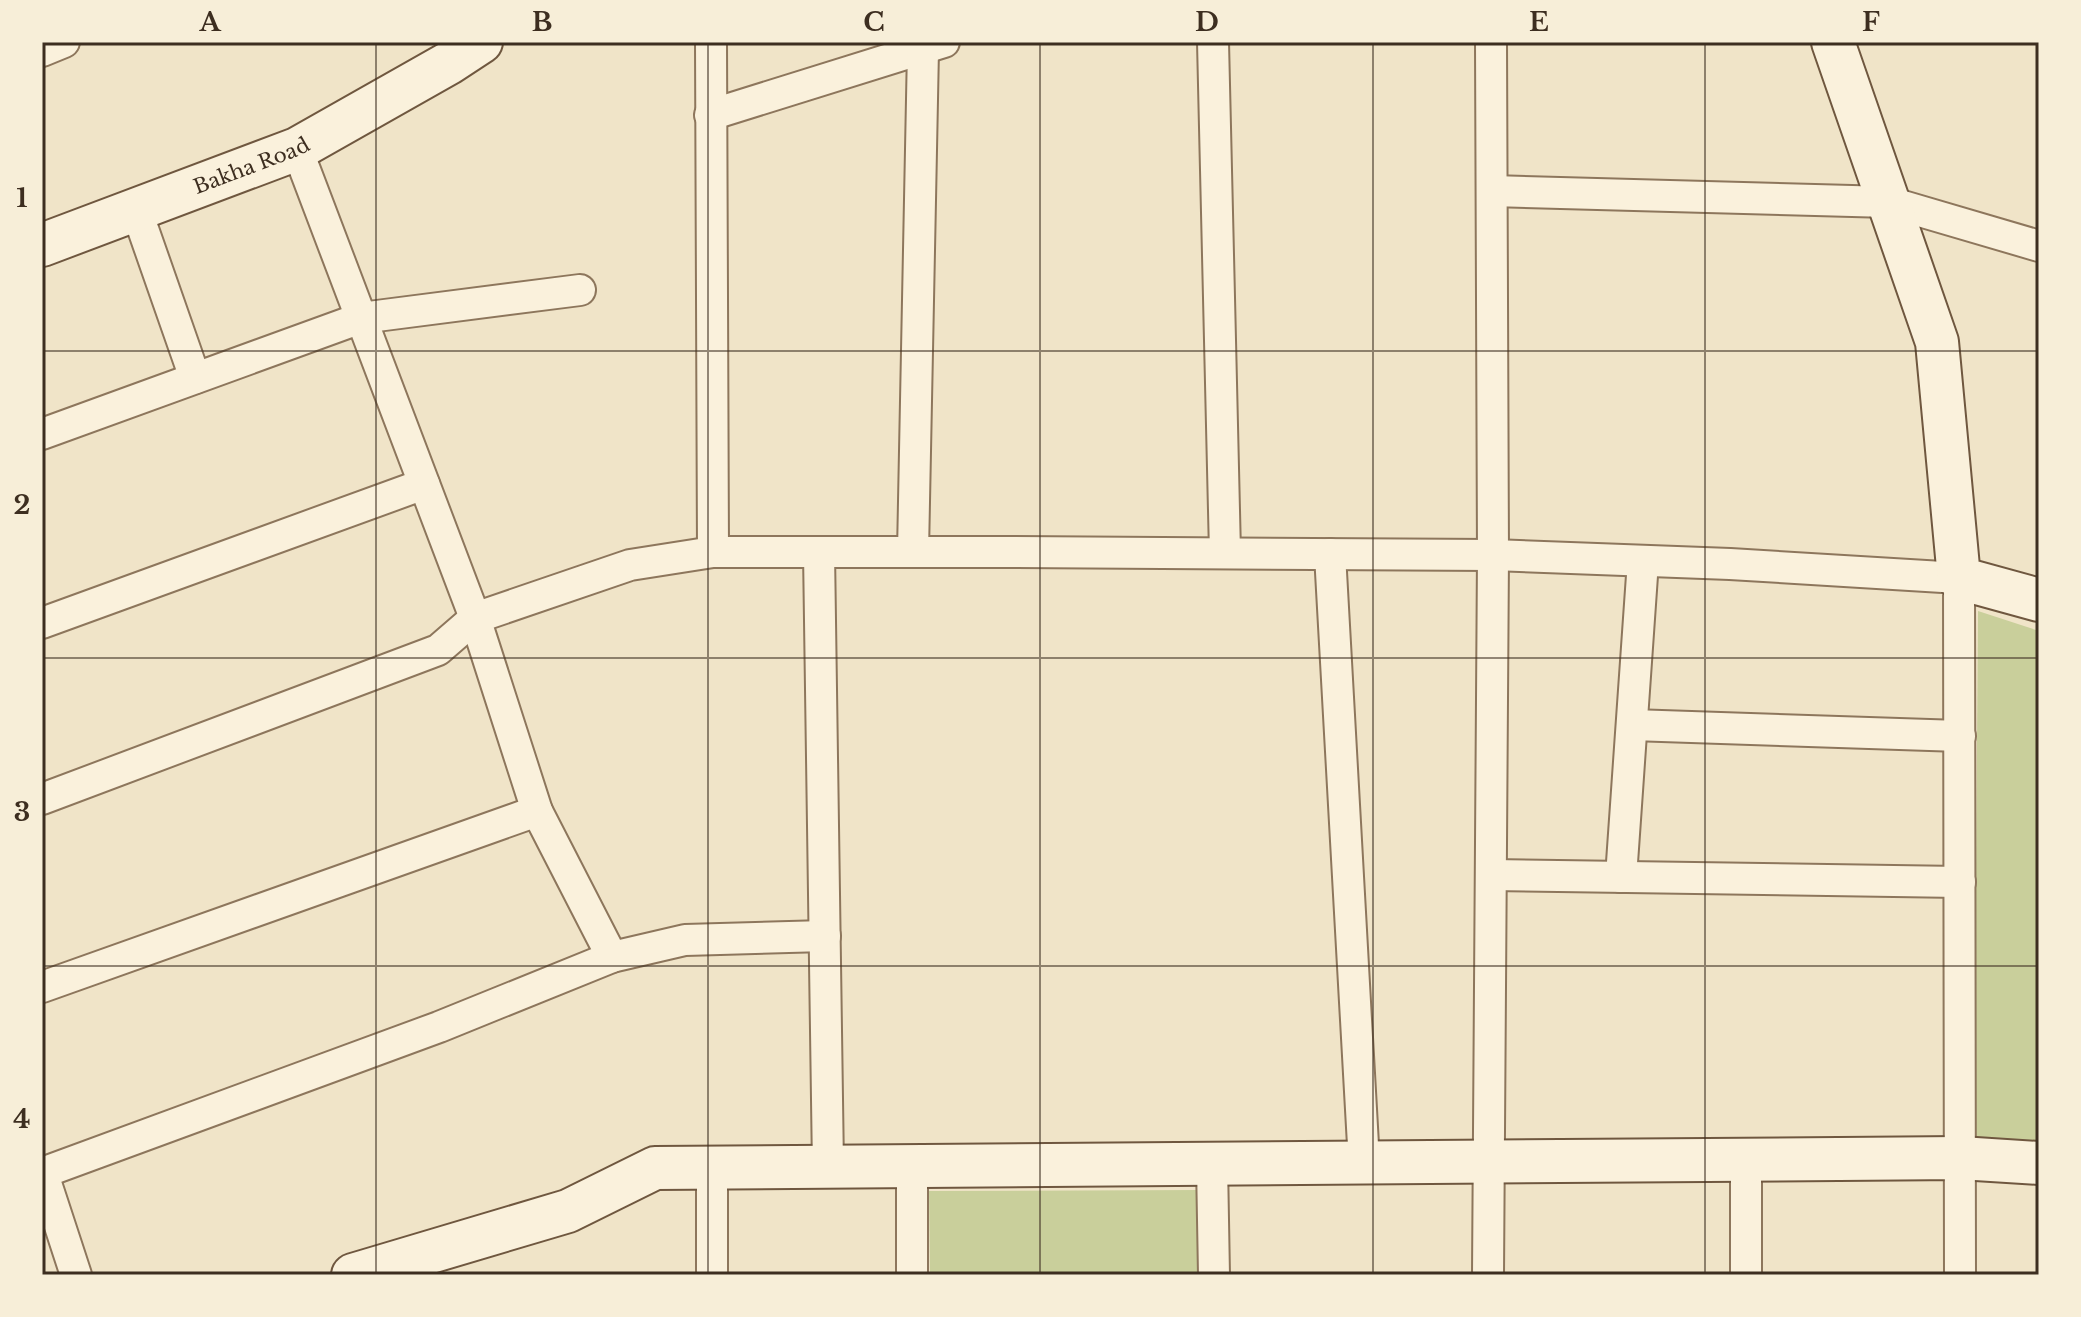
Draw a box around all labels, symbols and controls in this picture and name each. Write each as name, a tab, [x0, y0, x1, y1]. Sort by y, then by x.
text: A	[198, 6, 221, 38]
text: B	[532, 6, 552, 38]
text: C	[863, 6, 885, 38]
text: D	[1195, 6, 1219, 38]
text: E	[1529, 6, 1549, 38]
text: F	[1862, 6, 1880, 38]
street label: Bakha Road	[190, 132, 314, 199]
text: 1	[16, 182, 28, 214]
text: 2	[14, 489, 30, 521]
text: 3	[14, 796, 30, 828]
text: 4	[13, 1103, 31, 1135]

